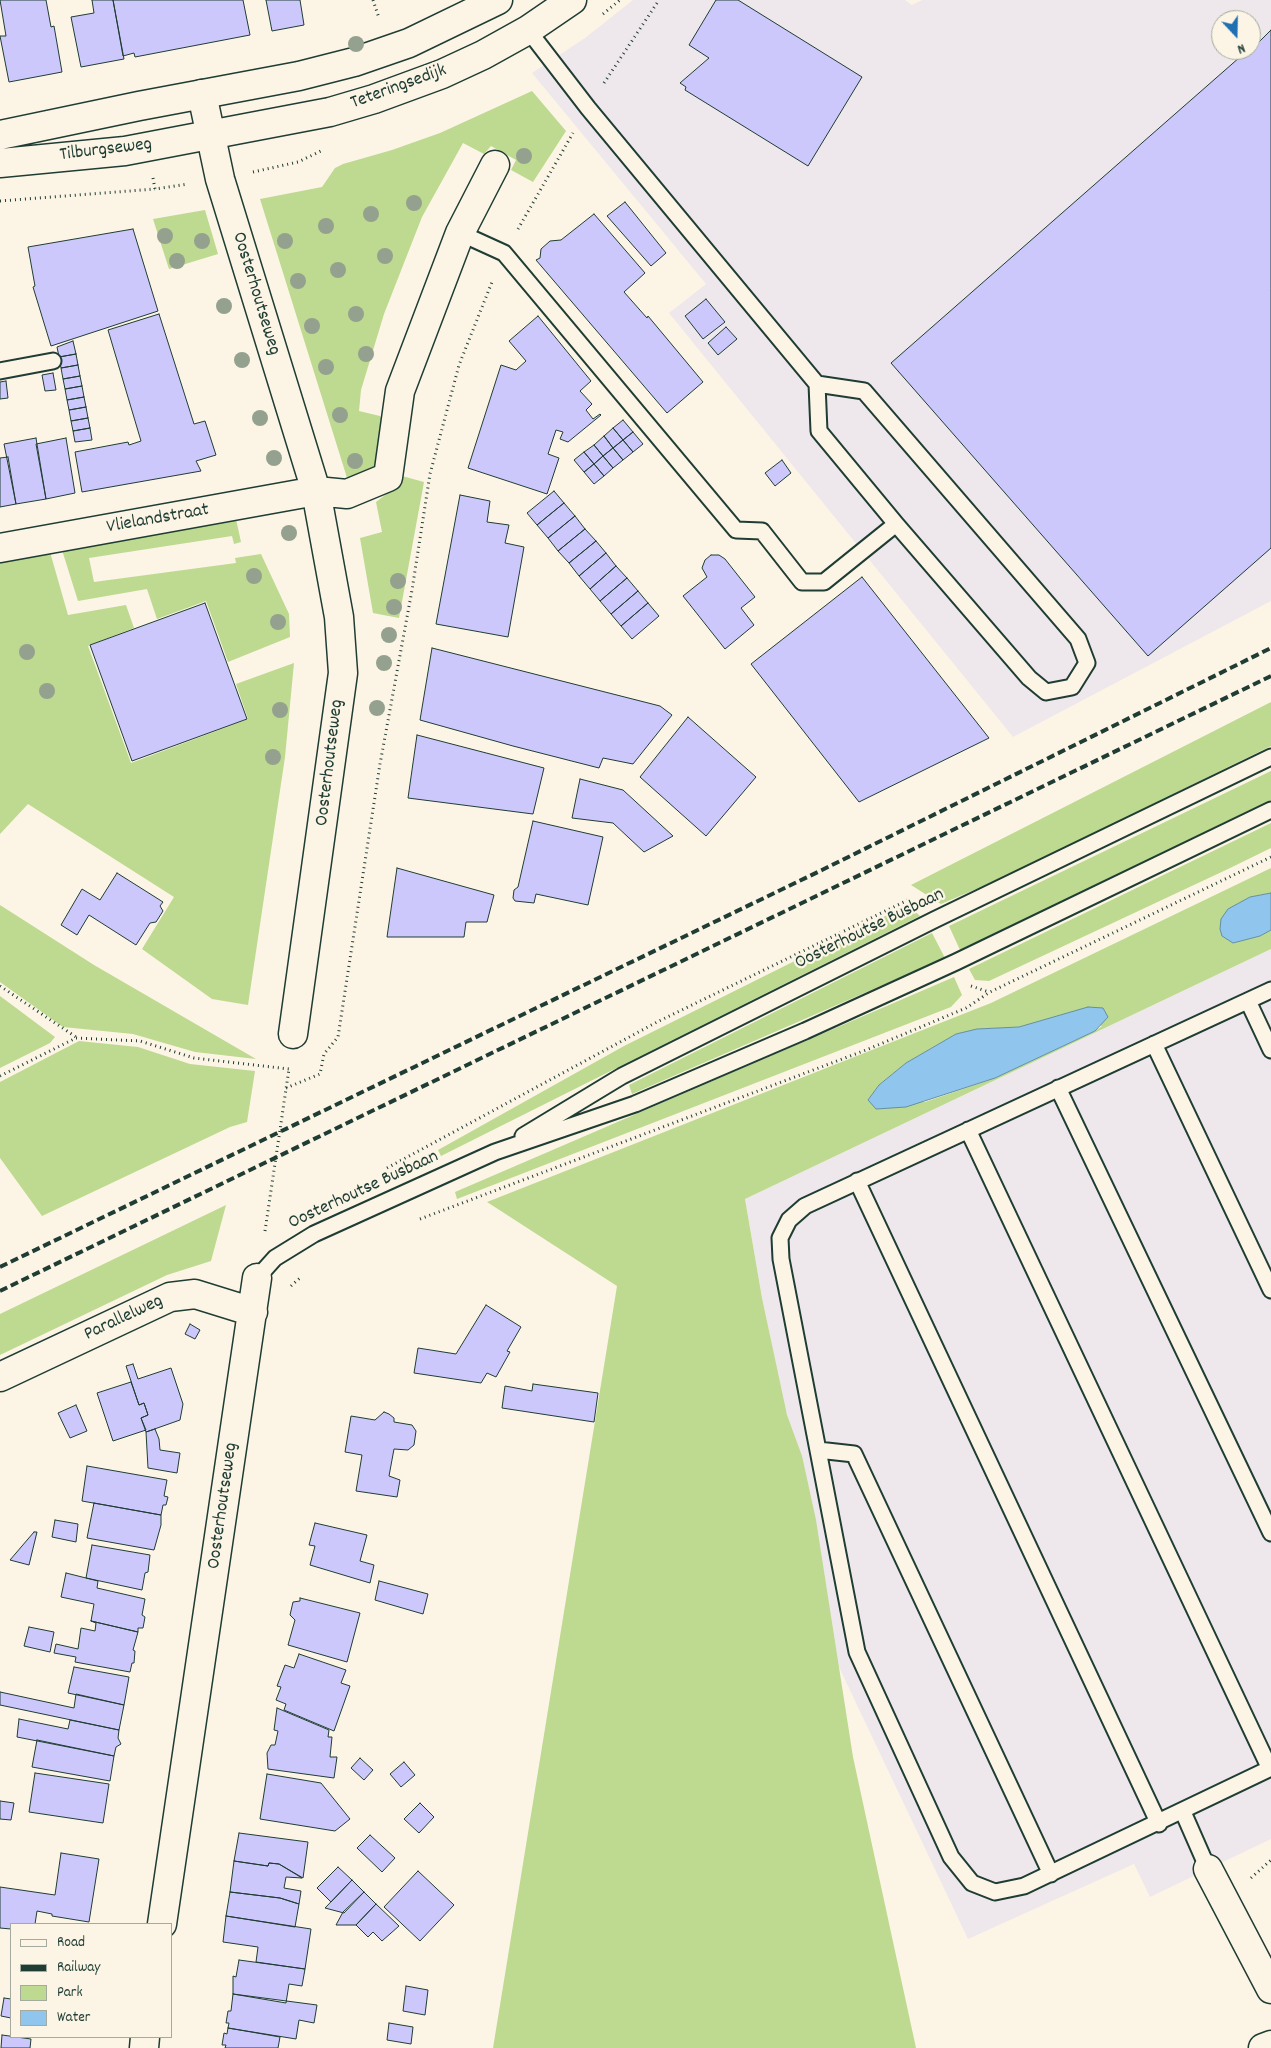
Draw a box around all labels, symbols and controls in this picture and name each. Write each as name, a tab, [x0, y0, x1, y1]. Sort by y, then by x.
north arrow	[1211, 10, 1261, 60]
text: N	[1234, 37, 1248, 59]
street label: Teteringsedijk	[348, 60, 450, 116]
street label: Tilburgseweg	[59, 134, 153, 168]
street label: Oosterhoutseweg	[225, 230, 285, 358]
street label: Vlielandstraat	[105, 500, 211, 540]
street label: Oosterhoutseweg	[312, 698, 350, 828]
street label: Oosterhoutse Busbaan	[792, 884, 948, 976]
street label: Oosterhoutse Busbaan	[285, 1146, 443, 1236]
street label: Parallelweg	[81, 1291, 167, 1347]
street label: Oosterhoutseweg	[204, 1441, 244, 1571]
legend	[10, 1923, 172, 2038]
text: Road	[57, 1932, 85, 1954]
text: Railway	[57, 1957, 100, 1979]
text: Park	[57, 1982, 83, 2004]
text: Water	[57, 2007, 90, 2029]

